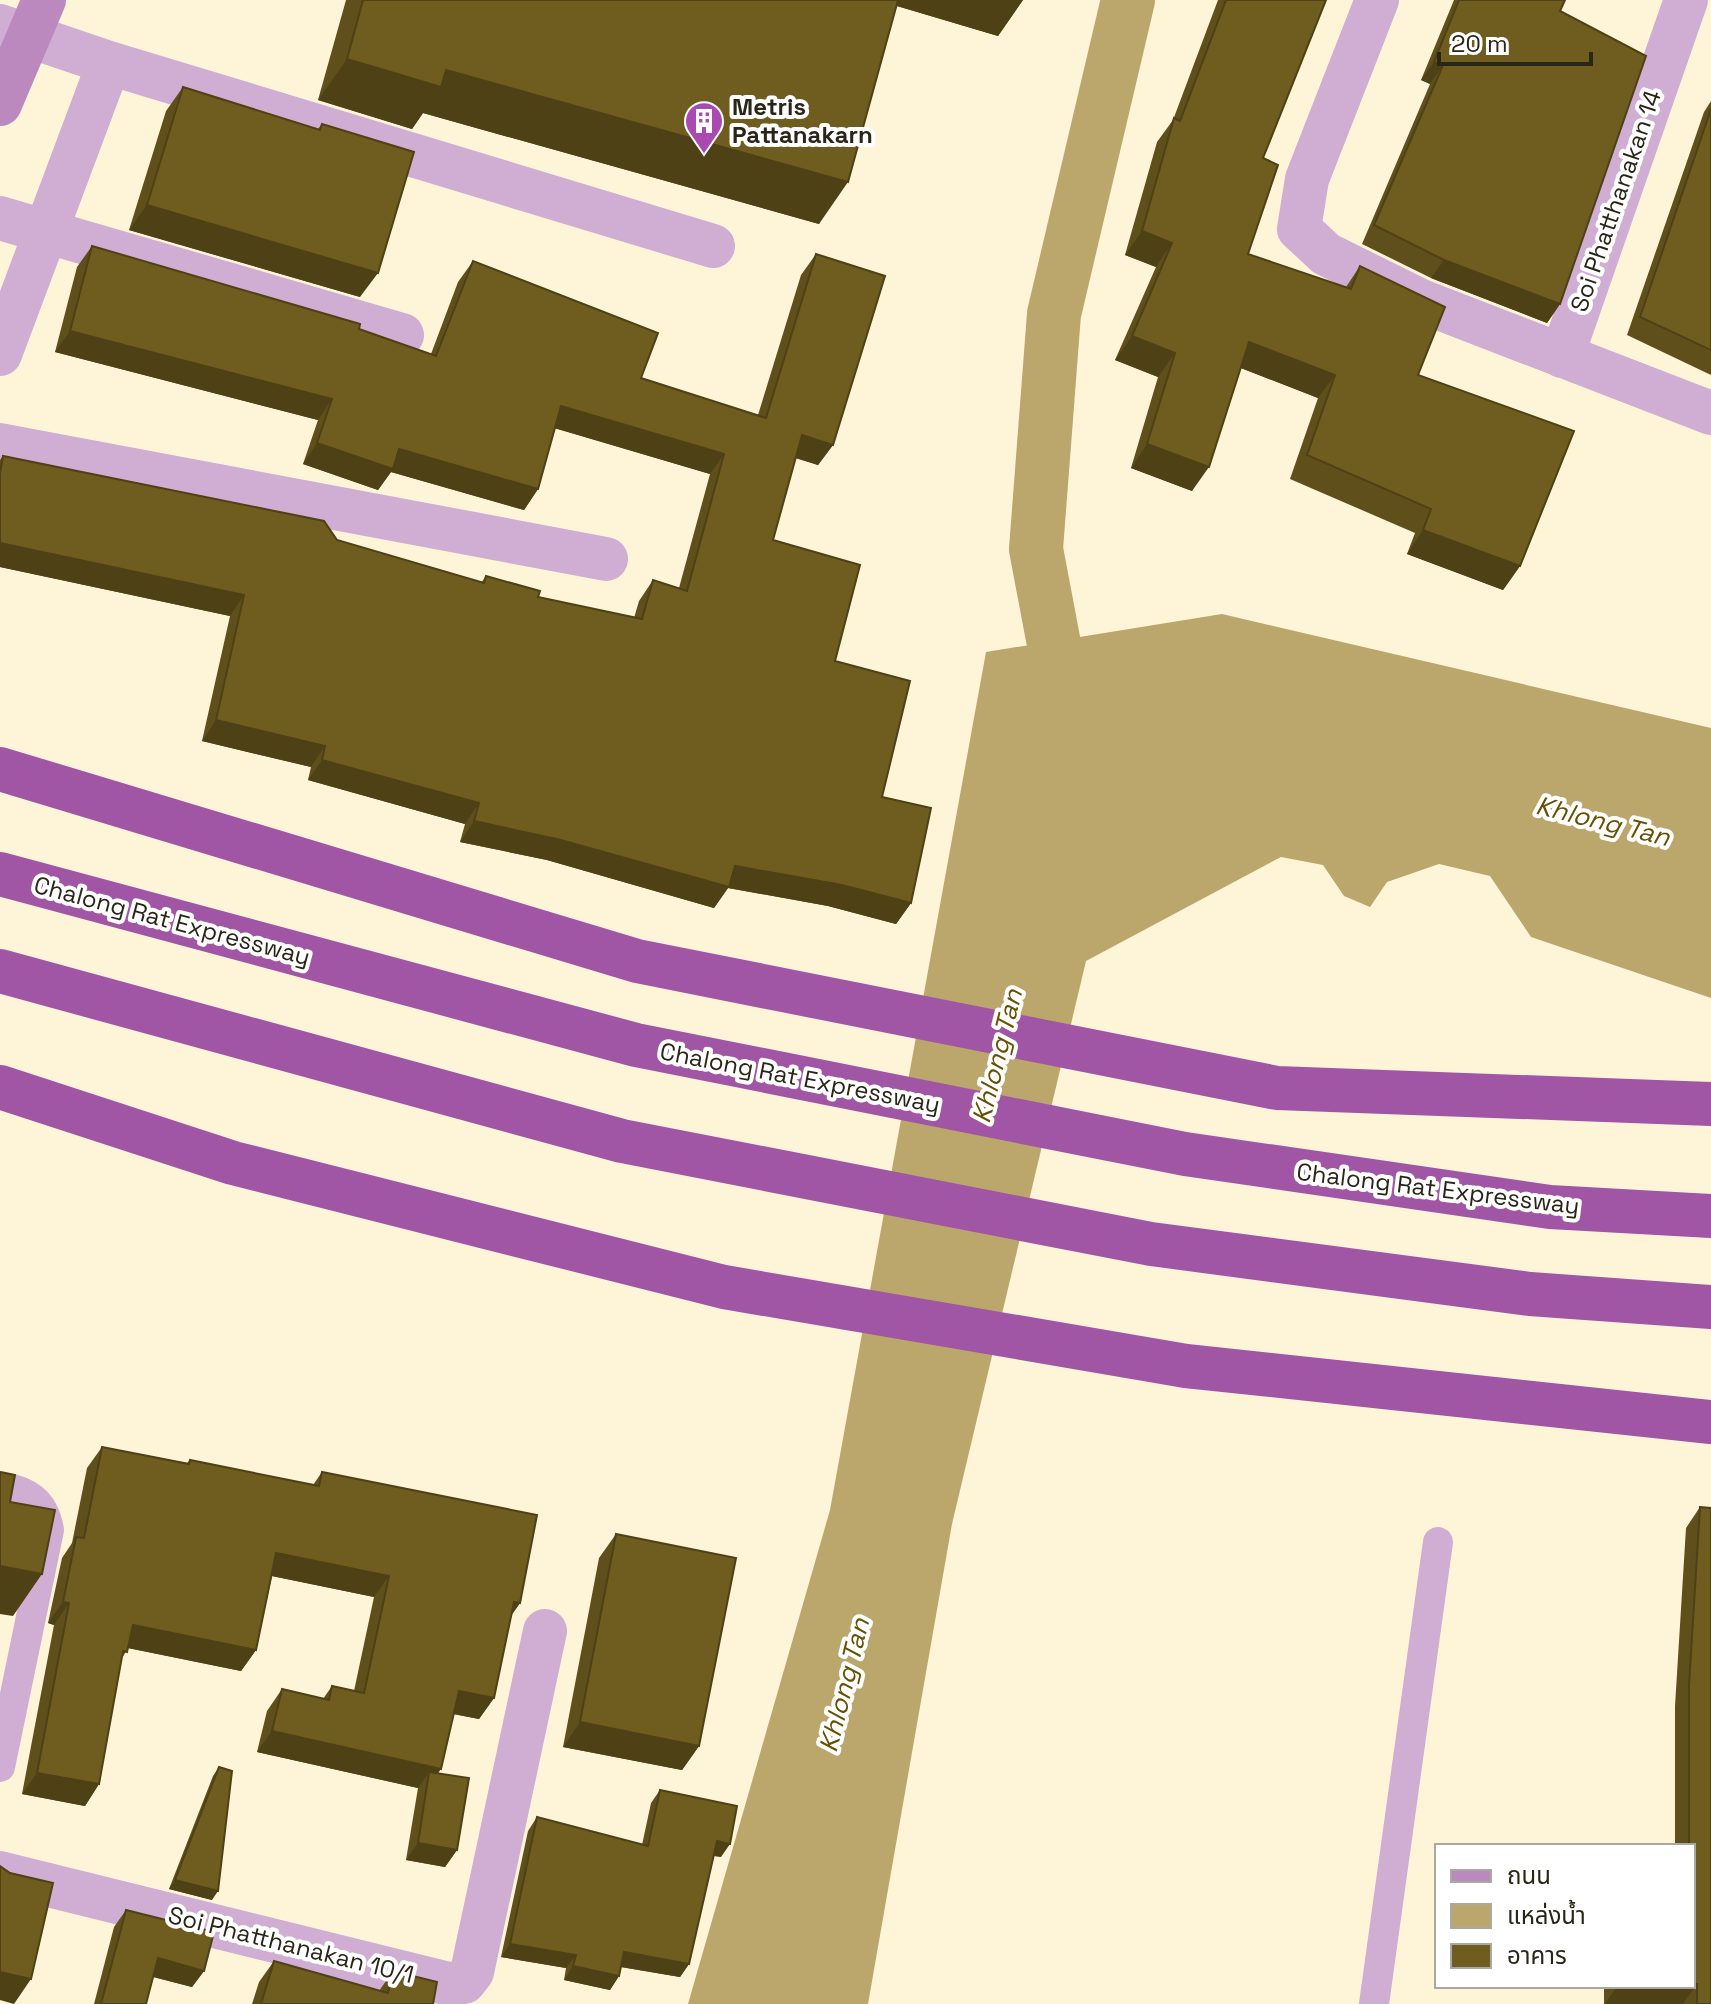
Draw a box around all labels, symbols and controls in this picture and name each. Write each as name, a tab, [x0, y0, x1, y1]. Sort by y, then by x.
scale bar	[1439, 16, 1591, 66]
text: 20 m	[1451, 28, 1508, 59]
street label: Soi Phatthanakan 14	[1563, 86, 1668, 316]
place label: Metris Pattanakarn	[732, 91, 873, 150]
building icon: Metris Pattanakarn	[683, 100, 725, 155]
water label: Khlong Tan	[1533, 788, 1674, 854]
street label: Chalong Rat Expressway	[31, 869, 314, 972]
water label: Khlong Tan	[964, 985, 1030, 1126]
street label: Chalong Rat Expressway	[657, 1035, 943, 1120]
street label: Chalong Rat Expressway	[1295, 1156, 1581, 1221]
water label: Khlong Tan	[811, 1614, 877, 1755]
legend	[1435, 1844, 1695, 1988]
text: ถนน	[1507, 1860, 1551, 1891]
street label: Soi Phatthanakan 10/1	[165, 1899, 417, 1990]
text: แหล่งน้ำ	[1507, 1899, 1586, 1931]
text: อาคาร	[1507, 1940, 1567, 1971]

